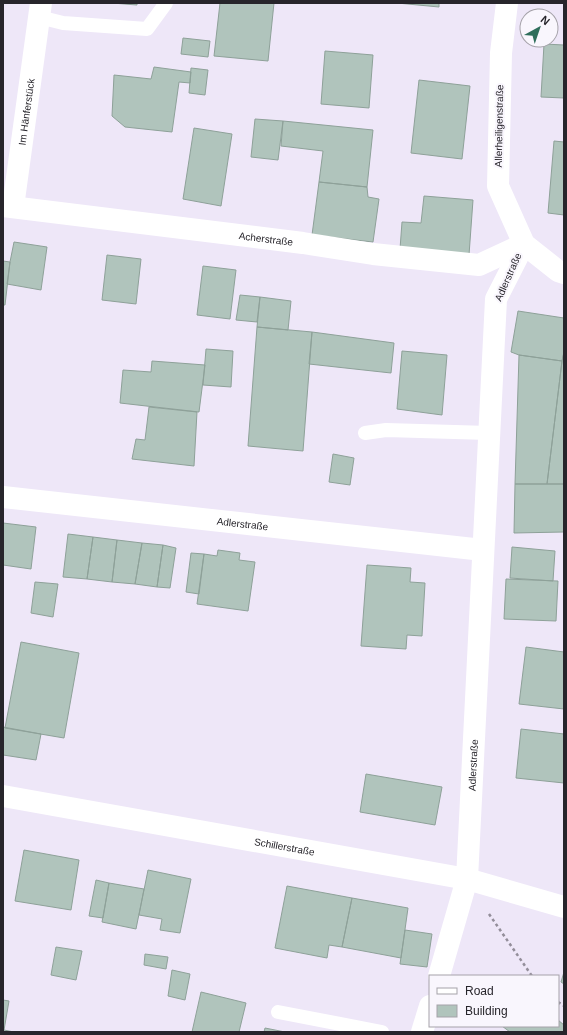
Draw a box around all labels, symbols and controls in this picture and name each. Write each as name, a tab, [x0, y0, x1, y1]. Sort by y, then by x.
north arrow	[519, 8, 559, 48]
text: N	[539, 13, 552, 28]
street label: Im Hänferstück	[16, 77, 36, 146]
street label: Allerheiligenstraße	[493, 84, 505, 168]
street label: Acherstraße	[238, 230, 294, 247]
street label: Adlerstraße	[492, 251, 524, 303]
street label: Adlerstraße	[216, 515, 269, 532]
street label: Adlerstraße	[466, 739, 480, 791]
street label: Schillerstraße	[253, 836, 316, 857]
legend	[429, 975, 559, 1027]
text: Road	[465, 984, 494, 998]
text: Building	[465, 1004, 508, 1018]

